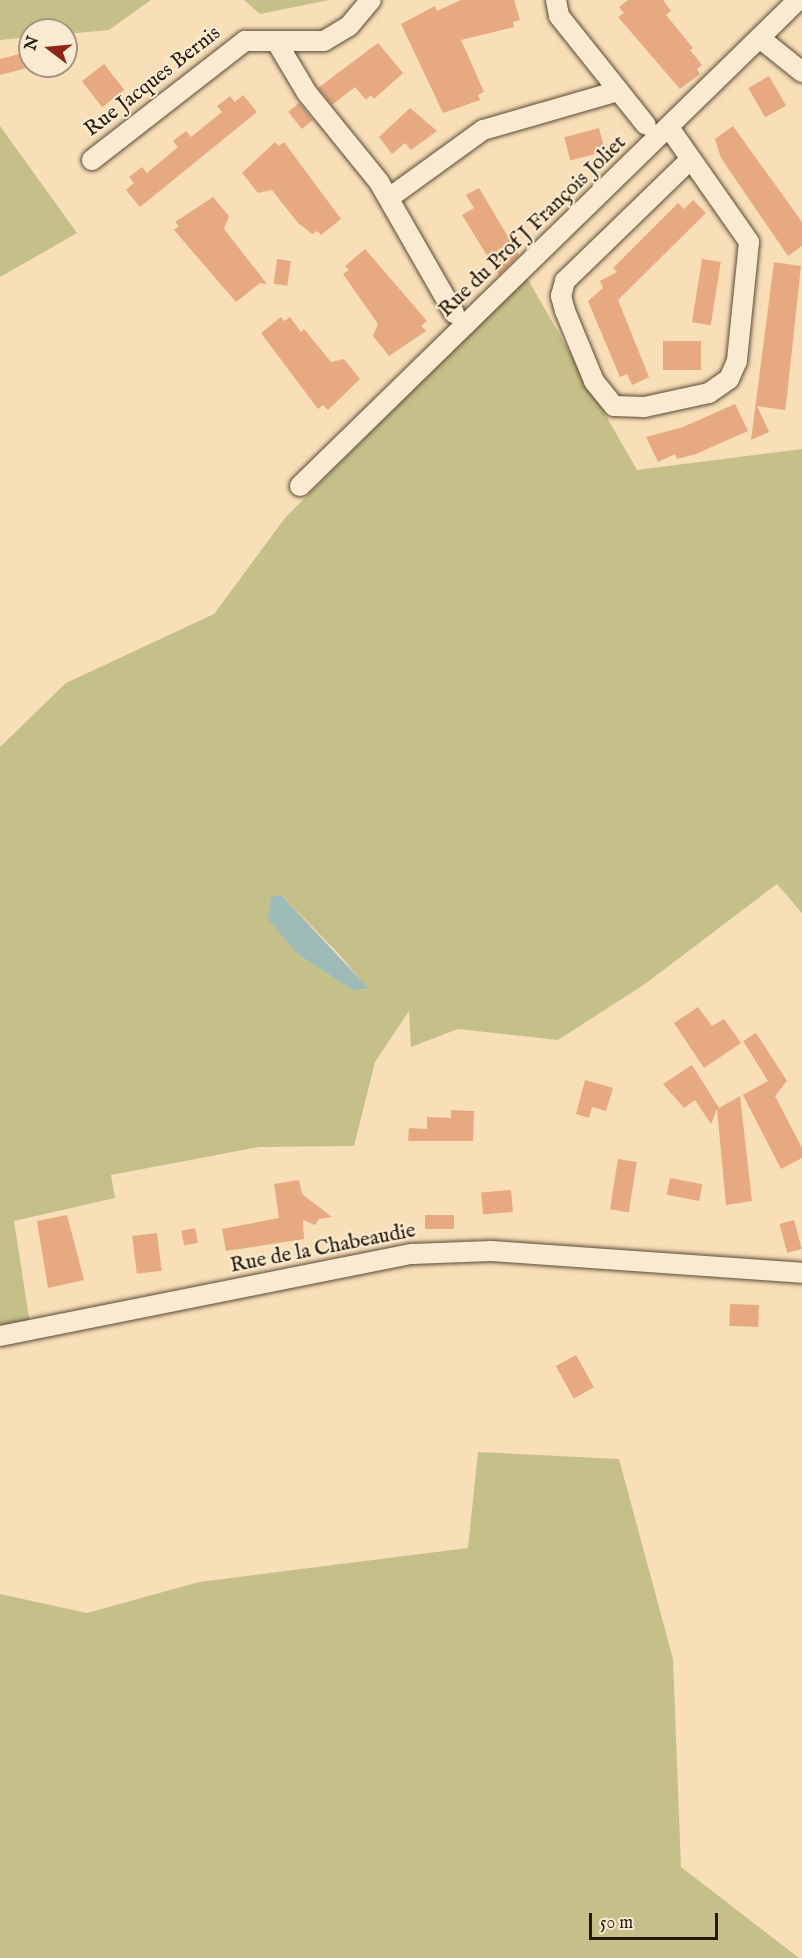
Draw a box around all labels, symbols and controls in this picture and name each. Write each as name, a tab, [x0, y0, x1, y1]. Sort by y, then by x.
north arrow	[18, 18, 78, 78]
street label: Rue Jacques Bernis	[80, 21, 226, 143]
text: N	[21, 34, 44, 53]
street label: Rue du Prof J François Joliet	[434, 131, 632, 323]
street label: Rue de la Chabeaudie	[228, 1219, 418, 1279]
scale bar	[592, 1901, 721, 1939]
text: 50 m	[600, 1912, 633, 1935]

